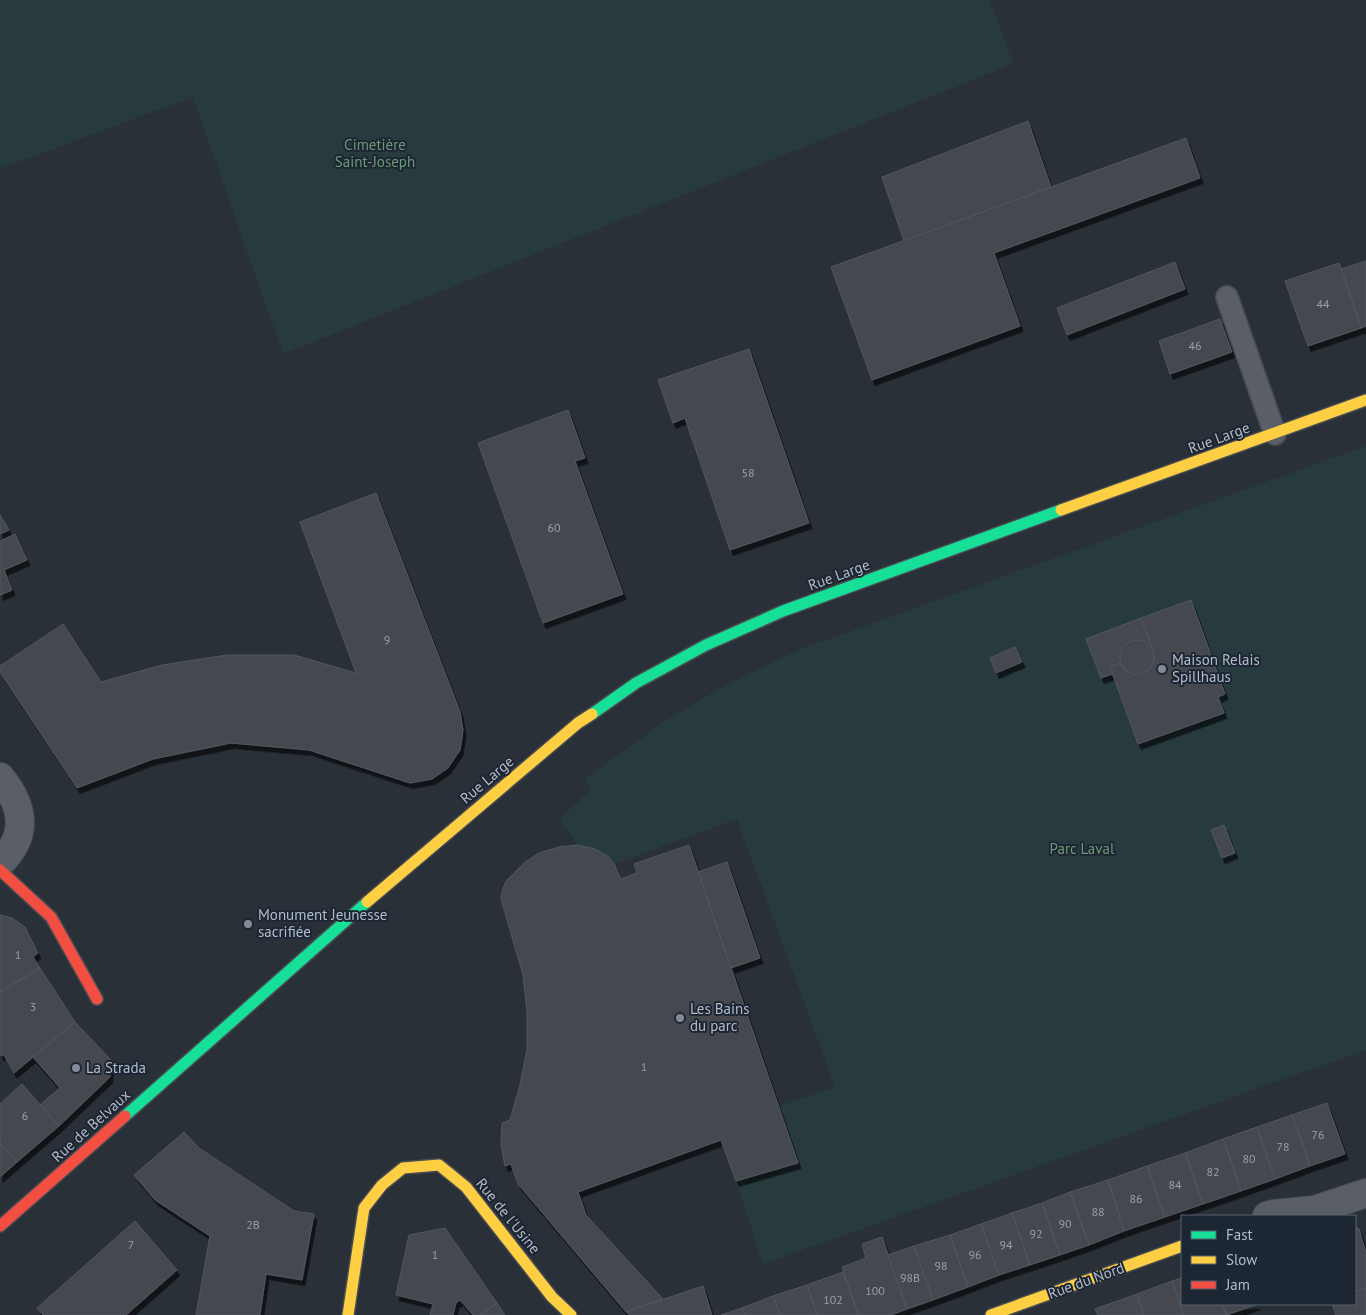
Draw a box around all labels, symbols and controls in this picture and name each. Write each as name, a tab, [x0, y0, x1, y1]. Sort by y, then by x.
park label: Cimetière Saint-Joseph	[335, 135, 415, 171]
house number: 44	[1316, 296, 1330, 311]
house number: 46	[1188, 338, 1202, 353]
street label: Rue Large	[1185, 418, 1252, 457]
house number: 58	[741, 465, 755, 480]
house number: 60	[547, 520, 561, 535]
street label: Rue Large	[805, 555, 872, 594]
house number: 9	[384, 632, 390, 647]
place label: Maison Relais Spillhaus	[1172, 650, 1260, 686]
marker: Maison Relais Spillhaus	[1156, 663, 1168, 675]
street label: Rue Large	[456, 752, 517, 808]
park label: Parc Laval	[1050, 839, 1115, 858]
place label: Monument Jeunesse sacrifiée	[258, 905, 387, 941]
marker: Monument Jeunesse sacrifiée	[242, 918, 254, 930]
house number: 1	[15, 947, 21, 962]
house number: 3	[30, 999, 36, 1014]
place label: Les Bains du parc	[690, 999, 750, 1035]
marker: Les Bains du parc	[674, 1012, 686, 1024]
place label: La Strada	[86, 1058, 146, 1077]
house number: 1	[641, 1059, 647, 1074]
marker: La Strada	[70, 1062, 82, 1074]
street label: Rue de Belvaux	[47, 1085, 134, 1166]
house number: 6	[22, 1108, 28, 1123]
house number: 76	[1311, 1127, 1325, 1142]
house number: 78	[1276, 1139, 1290, 1154]
house number: 80	[1242, 1151, 1256, 1166]
house number: 82	[1206, 1164, 1220, 1179]
street label: Rue de l'Usine	[472, 1174, 545, 1257]
house number: 84	[1168, 1177, 1182, 1192]
house number: 86	[1129, 1191, 1143, 1206]
house number: 88	[1091, 1204, 1105, 1219]
legend	[1181, 1215, 1356, 1305]
house number: 90	[1058, 1216, 1072, 1231]
house number: 2B	[246, 1217, 260, 1232]
text: Fast	[1226, 1225, 1253, 1244]
house number: 92	[1029, 1226, 1043, 1241]
house number: 7	[128, 1237, 134, 1252]
house number: 94	[999, 1237, 1013, 1252]
house number: 1	[432, 1247, 438, 1262]
house number: 96	[968, 1247, 982, 1262]
text: Slow	[1226, 1250, 1257, 1269]
house number: 98	[934, 1258, 948, 1273]
street label: Rue du Nord	[1045, 1258, 1127, 1303]
house number: 98B	[900, 1270, 920, 1285]
text: Jam	[1225, 1275, 1250, 1294]
house number: 100	[865, 1283, 885, 1298]
house number: 102	[823, 1292, 843, 1307]

